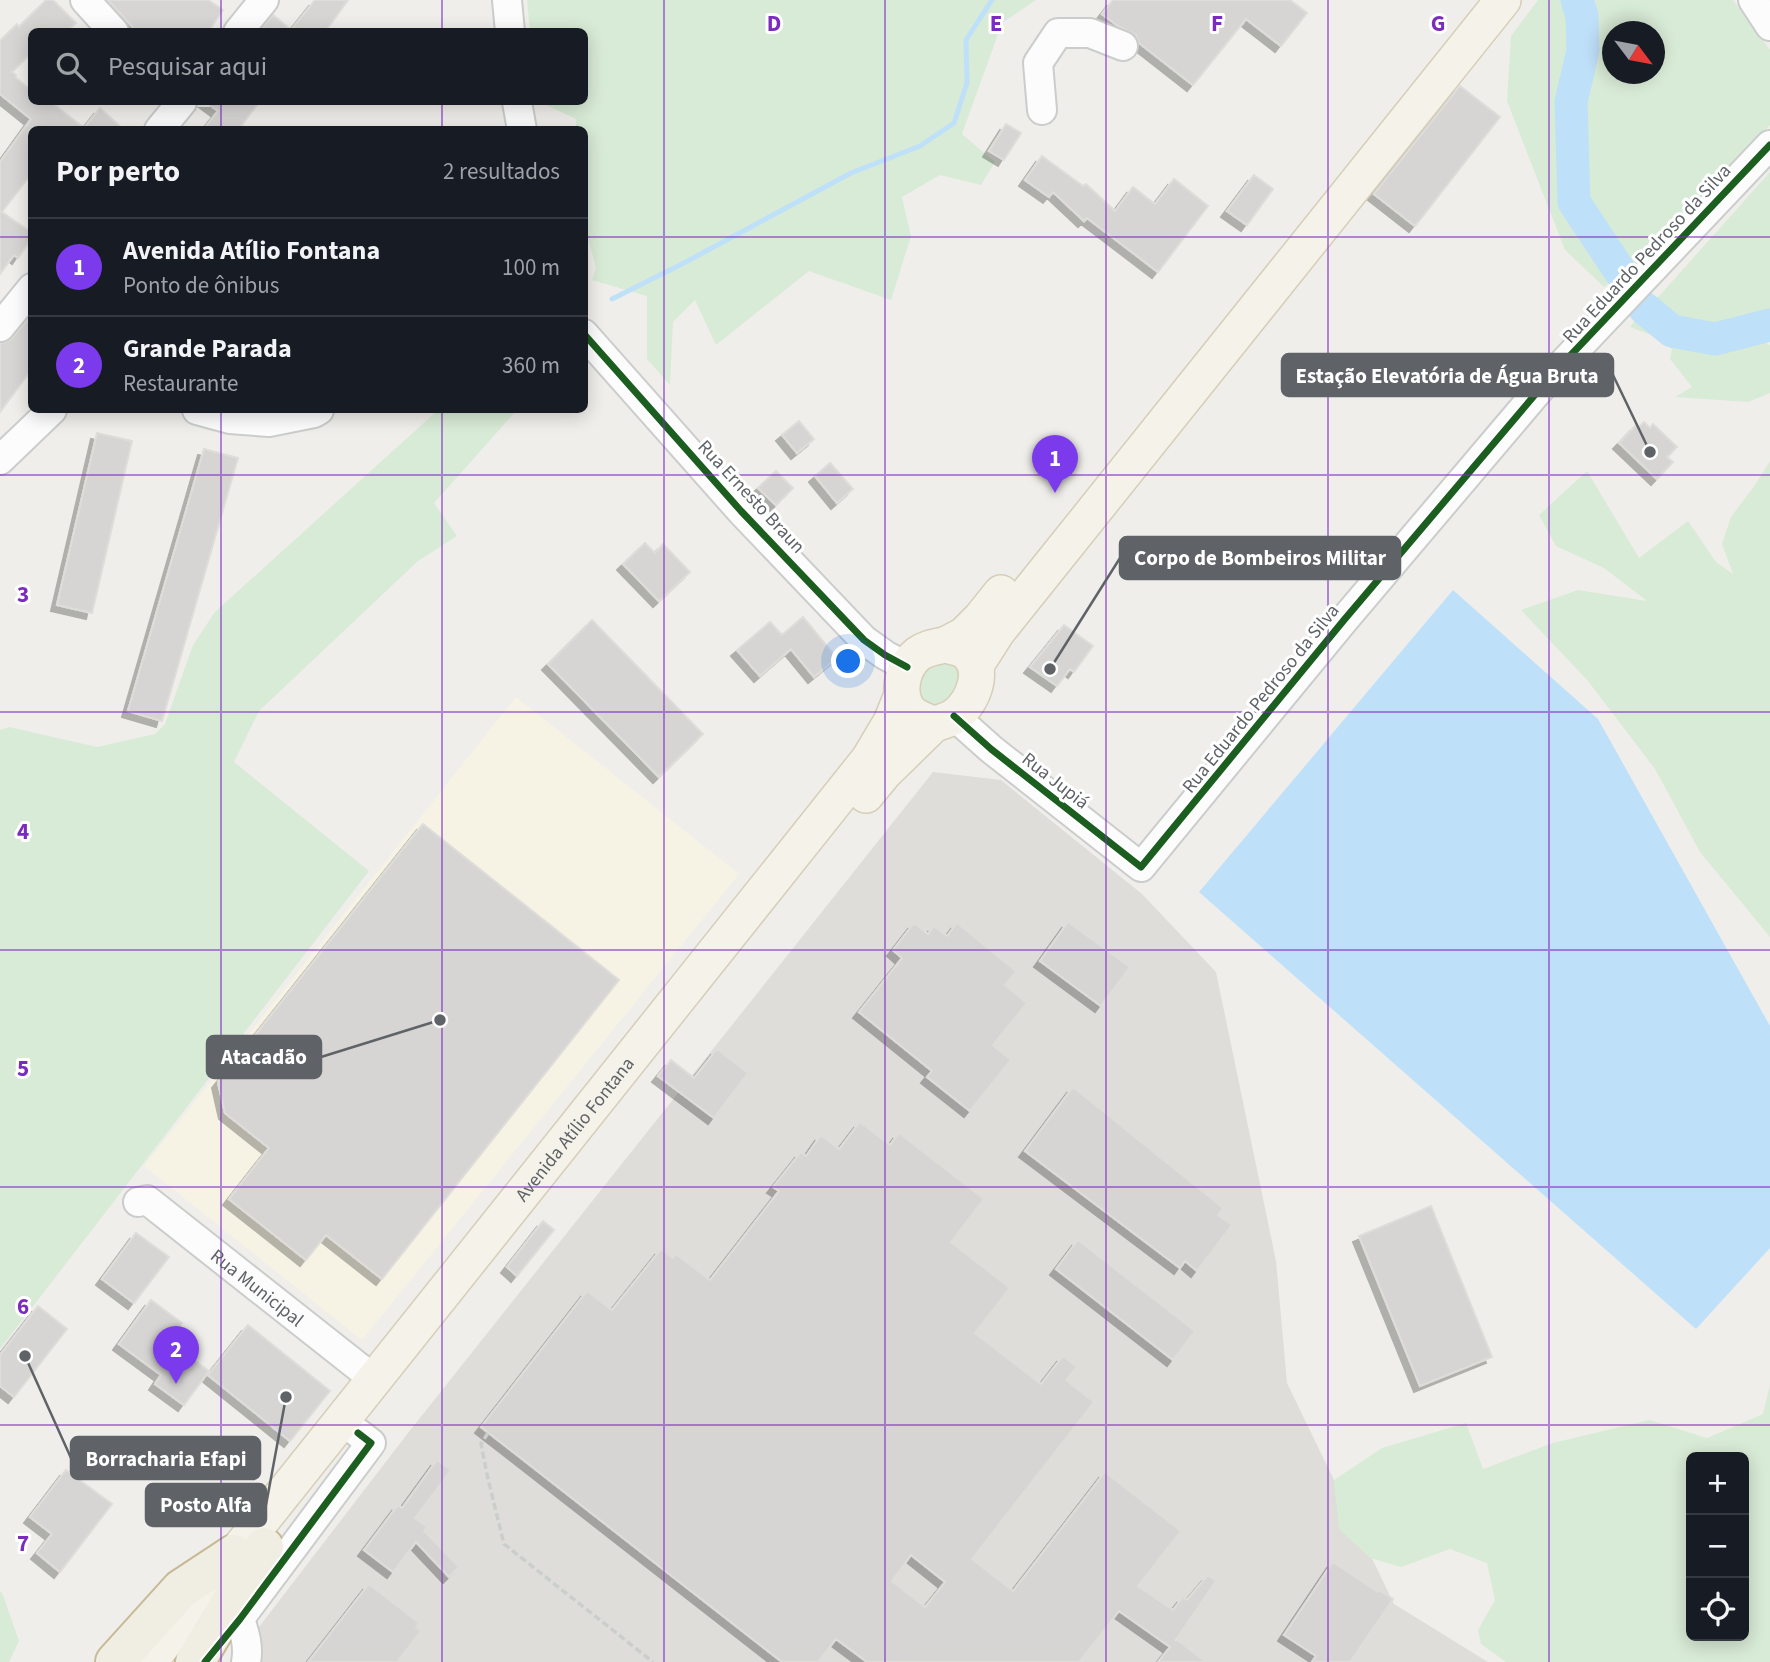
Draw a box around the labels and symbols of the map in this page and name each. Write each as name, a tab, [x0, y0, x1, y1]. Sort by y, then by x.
text: D	[767, 7, 781, 40]
text: E	[990, 7, 1002, 40]
text: F	[1211, 7, 1223, 40]
text: G	[1431, 7, 1445, 40]
north arrow	[1602, 21, 1665, 84]
street label: Rua Eduardo Pedroso da Silva	[1557, 158, 1738, 350]
callout: Estação Elevatória de Água Bruta	[1282, 354, 1613, 396]
text: Estação Elevatória de Água Bruta	[1295, 361, 1599, 391]
street label: Rua Ernesto Braun	[691, 434, 811, 560]
pin: 1	[1032, 435, 1078, 493]
callout: Corpo de Bombeiros Militar	[1120, 537, 1400, 579]
text: Corpo de Bombeiros Militar	[1134, 543, 1387, 573]
text: 3	[17, 578, 29, 611]
street label: Rua Eduardo Pedroso da Silva	[1176, 599, 1346, 799]
your location	[831, 644, 865, 678]
street label: Rua Jupiá	[1016, 746, 1094, 816]
text: 4	[17, 815, 29, 848]
callout: Atacadão	[207, 1036, 321, 1078]
text: Atacadão	[220, 1042, 307, 1072]
text: 5	[17, 1052, 29, 1085]
street label: Avenida Atílio Fontana	[509, 1052, 641, 1208]
street label: Rua Municipal	[204, 1243, 309, 1334]
text: 6	[17, 1290, 29, 1323]
pin: 2	[153, 1326, 199, 1384]
callout: Borracharia Efapi	[71, 1437, 260, 1479]
text: Borracharia Efapi	[85, 1444, 247, 1474]
callout: Posto Alfa	[146, 1484, 266, 1526]
text: Posto Alfa	[160, 1490, 252, 1520]
text: 7	[17, 1527, 29, 1560]

